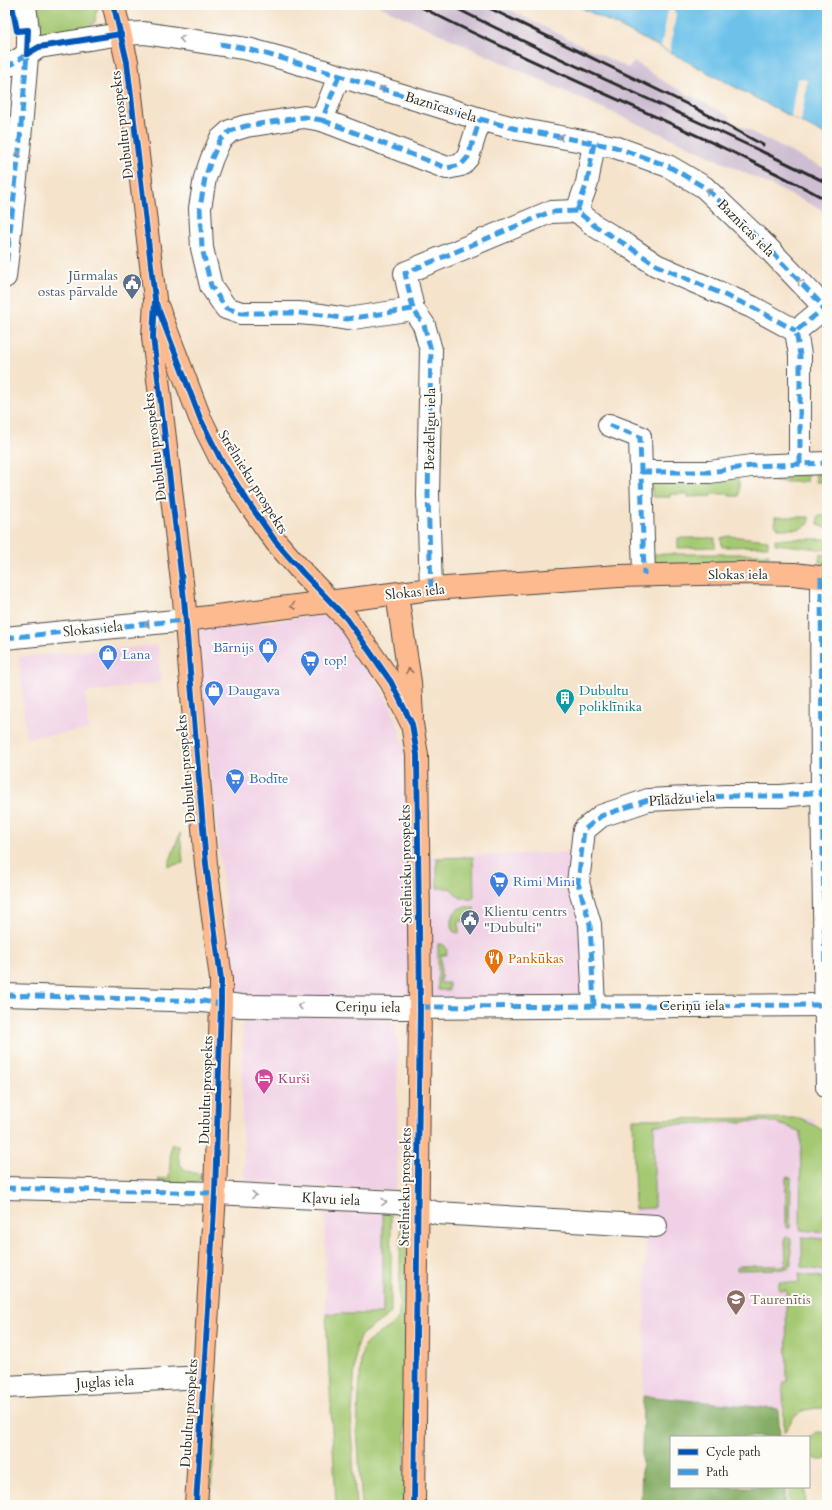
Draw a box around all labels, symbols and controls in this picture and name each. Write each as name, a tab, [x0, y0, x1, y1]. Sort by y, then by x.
one-way arrow	[179, 35, 185, 44]
street label: Dubultu prospekts	[106, 69, 138, 180]
one-way arrow	[379, 85, 386, 94]
street label: Baznīcas iela	[403, 87, 479, 127]
one-way arrow	[558, 134, 564, 142]
one-way arrow	[13, 151, 22, 157]
one-way arrow	[705, 188, 713, 195]
street label: Baznīcas iela	[713, 195, 779, 261]
place label: Jūrmalas ostas pārvalde	[38, 266, 118, 301]
public building icon: Jūrmalas ostas pārvalde	[121, 272, 143, 300]
one-way arrow	[798, 280, 805, 287]
street label: Bezdelīgu iela	[420, 387, 440, 471]
street label: Dubultu prospekts	[139, 391, 171, 502]
street label: Strēlnieku prospekts	[213, 427, 293, 538]
street label: Slokas iela	[708, 565, 768, 584]
street label: Slokas iela	[384, 579, 446, 605]
one-way arrow	[290, 601, 296, 610]
street label: Slokas iela	[62, 616, 124, 642]
one-way arrow	[144, 619, 150, 628]
shop icon: Bārnijs	[257, 636, 279, 664]
place label: Bārnijs	[213, 638, 254, 657]
shop icon: Lana	[97, 643, 119, 671]
place label: Lana	[122, 645, 151, 664]
supermarket icon: top!	[299, 649, 321, 677]
place label: top!	[324, 651, 347, 670]
one-way arrow	[405, 668, 413, 675]
shop icon: Daugava	[203, 679, 225, 707]
place label: Daugava	[228, 681, 280, 700]
place label: Dubultu poliklīnika	[579, 681, 642, 716]
building icon: Dubultu poliklīnika	[554, 687, 576, 715]
street label: Dubultu prospekts	[172, 714, 200, 824]
supermarket icon: Bodīte	[224, 767, 246, 795]
place label: Bodīte	[249, 769, 288, 788]
street label: Pīlādžu iela	[648, 787, 716, 811]
street label: Strēlnieku prospekts	[395, 804, 417, 924]
supermarket icon: Rimi Mini	[488, 870, 510, 898]
place label: Rimi Mini	[513, 872, 575, 891]
place label: Klientu centrs "Dubulti"	[484, 902, 567, 937]
public building icon: Klientu centrs "Dubulti"	[459, 908, 481, 936]
restaurant icon: Pankūkas	[483, 947, 505, 975]
place label: Pankūkas	[508, 949, 564, 968]
street label: Ceriņu iela	[659, 996, 725, 1015]
street label: Ceriņu iela	[335, 997, 401, 1017]
one-way arrow	[297, 1002, 303, 1010]
street label: Dubultu prospekts	[195, 1035, 217, 1145]
hotel icon: Kurši	[253, 1067, 275, 1095]
place label: Kurši	[278, 1069, 310, 1088]
street label: Strēlnieku prospekts	[394, 1127, 416, 1247]
street label: Kļavu iela	[301, 1188, 361, 1210]
one-way arrow	[251, 1191, 257, 1200]
one-way arrow	[381, 1197, 387, 1206]
school or university icon: Taurenītis	[725, 1288, 747, 1316]
place label: Taurenītis	[750, 1290, 811, 1309]
street label: Dubultu prospekts	[176, 1358, 202, 1468]
street label: Juglas iela	[73, 1371, 135, 1393]
legend	[670, 1436, 810, 1488]
text: Cycle path	[706, 1444, 761, 1460]
text: Path	[706, 1464, 729, 1480]

